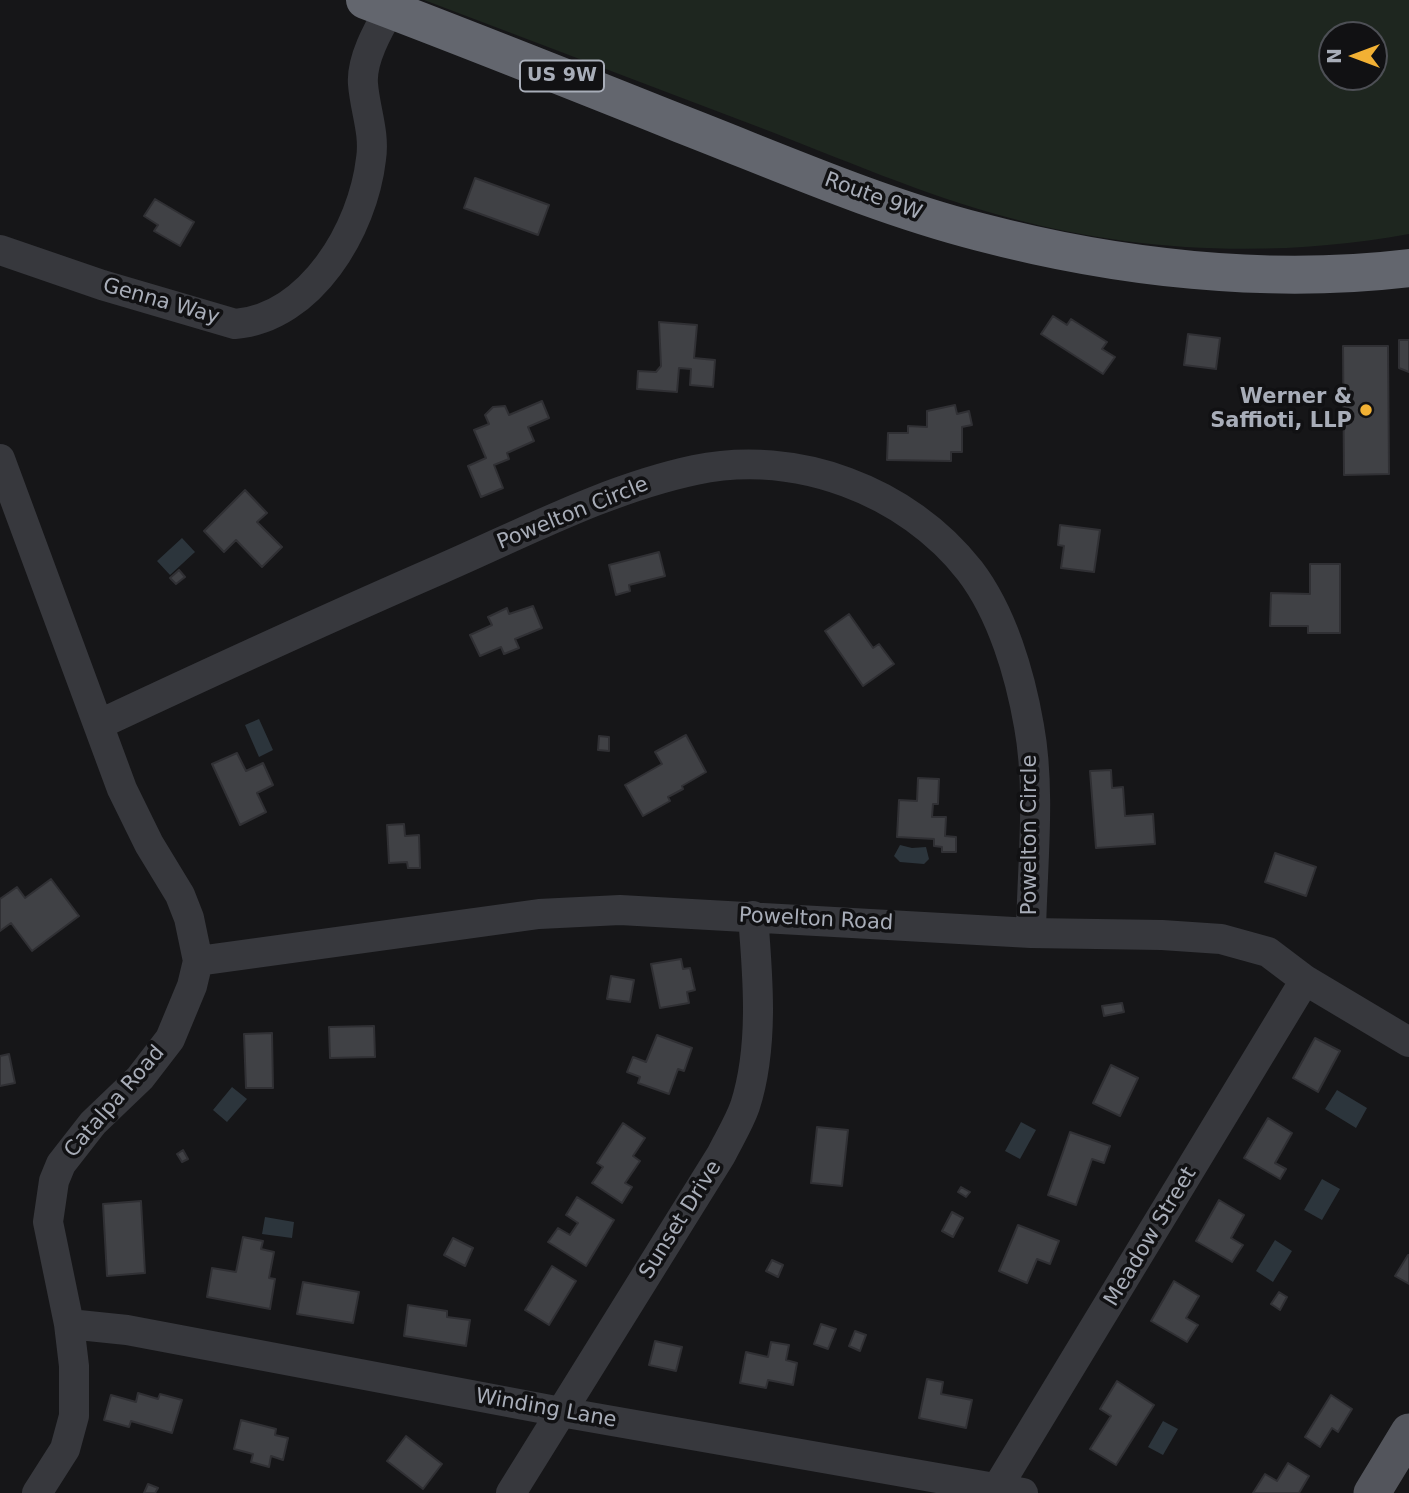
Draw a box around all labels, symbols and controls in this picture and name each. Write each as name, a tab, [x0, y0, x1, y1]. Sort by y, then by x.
north arrow	[1318, 21, 1388, 91]
text: N	[1323, 48, 1345, 64]
road number: US 9W	[520, 60, 604, 92]
street label: Route 9W	[821, 168, 925, 226]
street label: Genna Way	[100, 273, 222, 331]
place label: Werner & Saffioti, LLP	[1210, 385, 1352, 435]
marker: Werner & Saffioti, LLP	[1358, 402, 1374, 418]
street label: Powelton Circle	[494, 472, 652, 556]
street label: Powelton Circle	[1018, 755, 1044, 915]
street label: Powelton Road	[738, 903, 894, 937]
street label: Catalpa Road	[60, 1041, 170, 1163]
street label: Sunset Drive	[635, 1156, 727, 1284]
street label: Meadow Street	[1100, 1163, 1202, 1311]
street label: Winding Lane	[474, 1384, 618, 1434]

